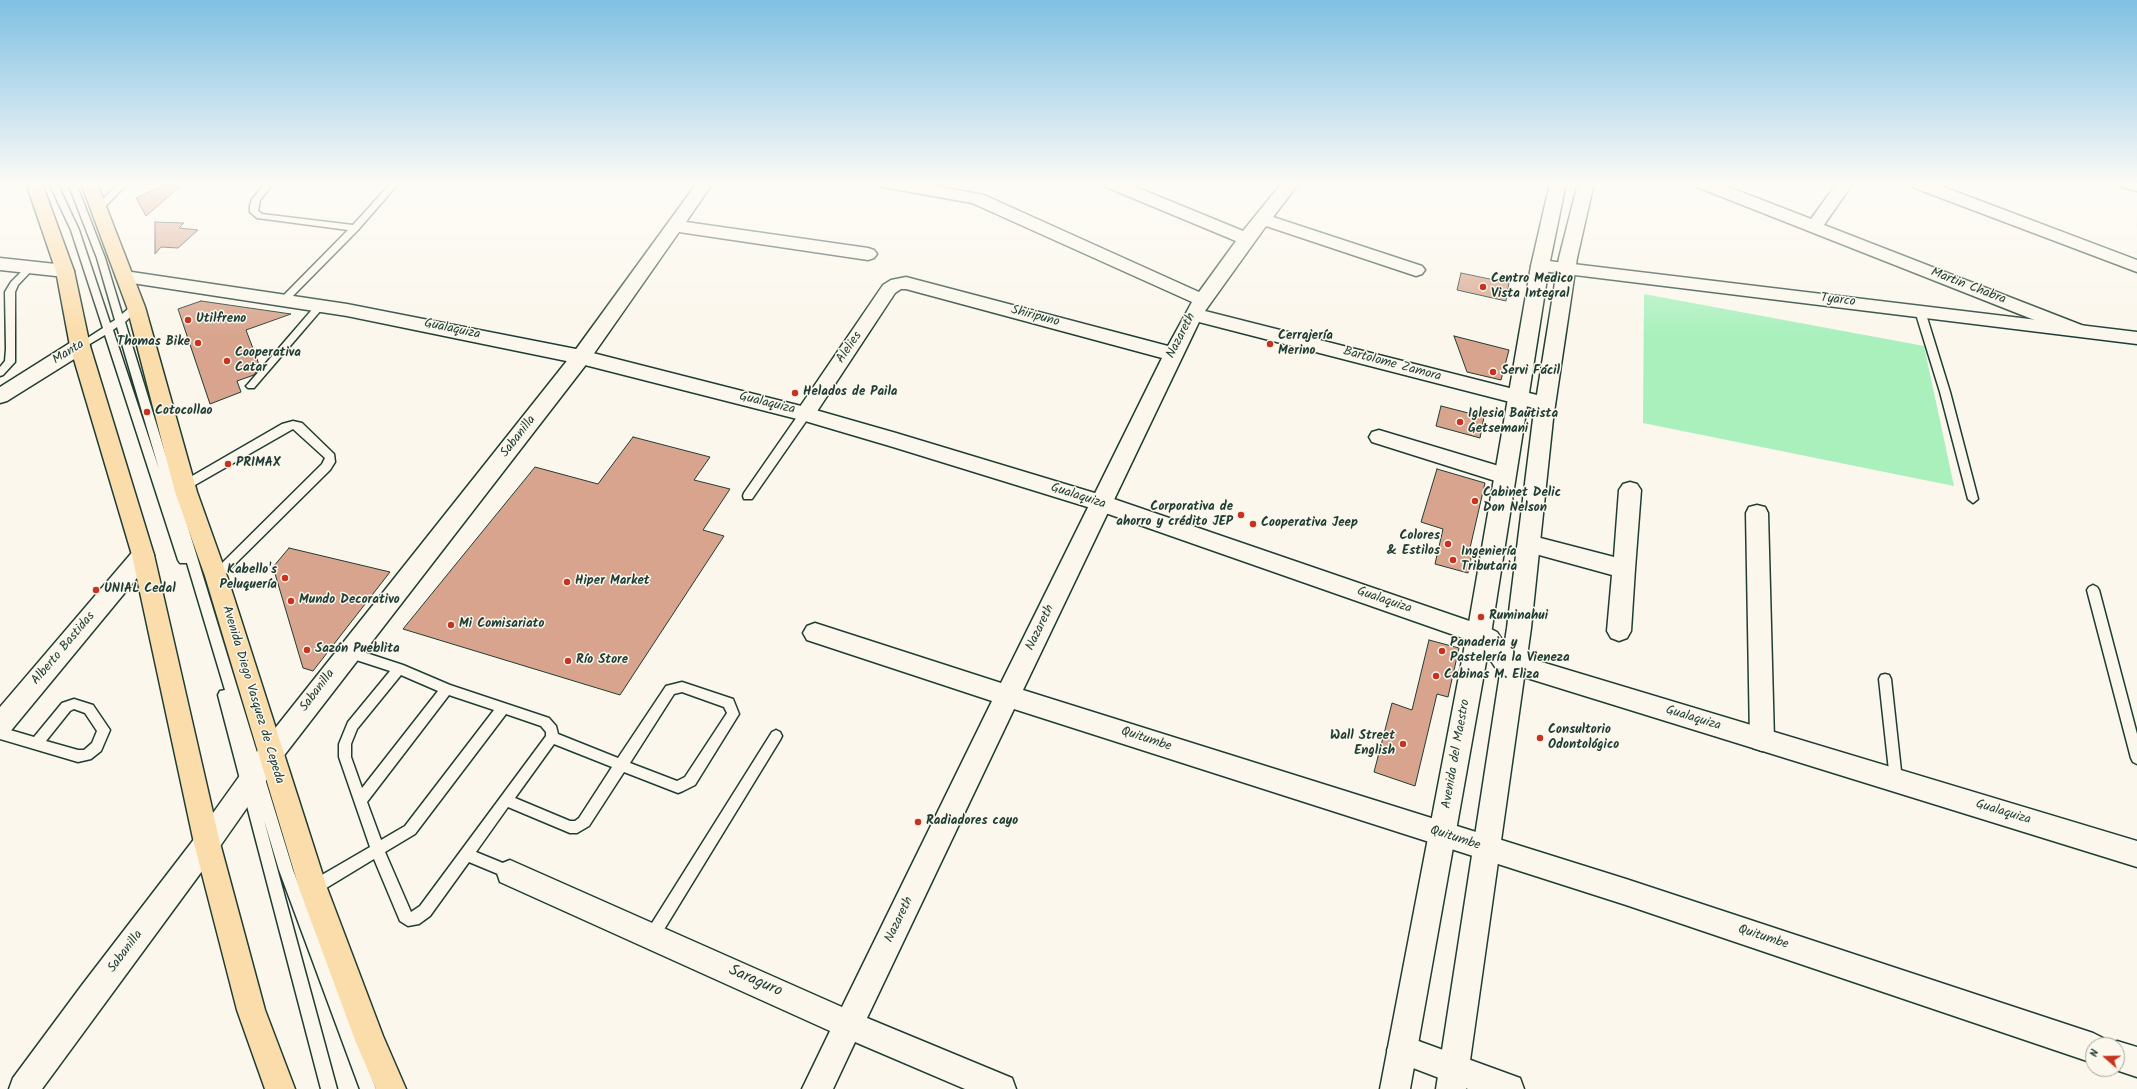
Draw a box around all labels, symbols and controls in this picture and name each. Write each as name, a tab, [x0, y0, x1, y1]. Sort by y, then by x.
street label: Martin Chabra	[1928, 266, 2008, 308]
place label: Centro Medico Vista Integral	[1491, 272, 1573, 303]
marker: Centro Medico Vista Integral	[1478, 282, 1488, 292]
street label: Tyarco	[1820, 291, 1856, 311]
street label: Shiripuno	[1009, 303, 1061, 331]
street label: Nazareth	[1164, 311, 1200, 361]
place label: Utilfreno	[196, 312, 246, 328]
marker: Utilfreno	[183, 315, 193, 325]
street label: Gualaquiza	[423, 316, 481, 344]
street label: Alelies	[834, 329, 866, 367]
place label: Cerrajería Merino	[1278, 329, 1333, 360]
place label: Thomas Bike	[117, 335, 190, 351]
street label: Manta	[50, 337, 88, 369]
marker: Thomas Bike	[193, 338, 203, 348]
marker: Cerrajería Merino	[1265, 339, 1275, 349]
street label: Bartolome Zamora	[1341, 344, 1443, 386]
place label: Cooperativa Catar	[235, 346, 301, 377]
marker: Cooperativa Catar	[222, 356, 232, 366]
place label: Servi Fácil	[1501, 364, 1560, 380]
marker: Servi Fácil	[1488, 367, 1498, 377]
place label: Helados de Paila	[803, 385, 897, 401]
marker: Helados de Paila	[790, 388, 800, 398]
street label: Gualaquiza	[738, 390, 796, 418]
place label: Cotocollao	[155, 404, 212, 420]
marker: Cotocollao	[142, 407, 152, 417]
place label: Iglesia Bautista Getsemani	[1468, 407, 1558, 438]
street label: Sabanilla	[498, 413, 540, 461]
marker: Iglesia Bautista Getsemani	[1455, 417, 1465, 427]
place label: PRIMAX	[236, 456, 281, 472]
marker: PRIMAX	[223, 459, 233, 469]
street label: Gualaquiza	[1049, 481, 1107, 513]
place label: Cabinet Delic Don Nelson	[1483, 486, 1561, 517]
marker: Cabinet Delic Don Nelson	[1470, 496, 1480, 506]
place label: Corporativa de ahorro y crédito JEP	[1116, 500, 1233, 531]
marker: Corporativa de ahorro y crédito JEP	[1236, 510, 1246, 520]
place label: Cooperativa Jeep	[1261, 516, 1358, 532]
marker: Cooperativa Jeep	[1248, 519, 1258, 529]
place label: Colores & Estilos	[1387, 529, 1440, 560]
marker: Colores & Estilos	[1443, 539, 1453, 549]
place label: Ingeniería Tributaria	[1461, 545, 1517, 576]
marker: Ingeniería Tributaria	[1448, 555, 1458, 565]
place label: Kabello's Peluquería	[220, 563, 277, 594]
marker: Kabello's Peluquería	[280, 573, 290, 583]
place label: Hiper Market	[575, 574, 650, 590]
marker: Hiper Market	[562, 577, 572, 587]
place label: UNIAL Cedal	[104, 582, 176, 598]
street label: Gualaquiza	[1355, 584, 1413, 618]
marker: UNIAL Cedal	[91, 585, 101, 595]
place label: Mundo Decorativo	[299, 593, 400, 609]
marker: Mundo Decorativo	[286, 596, 296, 606]
street label: Nazareth	[1023, 603, 1059, 653]
street label: Avenida Diego Vasquez de Cepeda	[217, 604, 287, 786]
street label: Alberto Bastidas	[29, 609, 99, 689]
place label: Ruminahui	[1489, 609, 1548, 625]
marker: Ruminahui	[1476, 612, 1486, 622]
place label: Mi Comisariato	[459, 617, 544, 633]
marker: Mi Comisariato	[446, 620, 456, 630]
place label: Panaderia y Pastelería la Vieneza	[1450, 636, 1570, 667]
place label: Sazón Pueblita	[315, 642, 400, 658]
marker: Sazón Pueblita	[302, 645, 312, 655]
marker: Panaderia y Pastelería la Vieneza	[1437, 646, 1447, 656]
place label: Río Store	[576, 653, 628, 669]
marker: Río Store	[563, 656, 573, 666]
street label: Sabanilla	[297, 667, 339, 715]
place label: Cabinas M. Eliza	[1444, 668, 1539, 684]
marker: Cabinas M. Eliza	[1431, 671, 1441, 681]
street label: Avenida del Maestro	[1440, 698, 1474, 810]
street label: Gualaquiza	[1664, 703, 1722, 735]
place label: Consultorio Odontológico	[1548, 723, 1619, 754]
street label: Quitumbe	[1119, 725, 1173, 755]
place label: Wall Street English	[1330, 729, 1395, 760]
marker: Consultorio Odontológico	[1535, 733, 1545, 743]
marker: Wall Street English	[1398, 739, 1408, 749]
street label: Gualaquiza	[1974, 797, 2032, 829]
place label: Radiadores cayo	[926, 814, 1018, 830]
marker: Radiadores cayo	[913, 817, 923, 827]
street label: Quitumbe	[1428, 824, 1482, 854]
street label: Nazareth	[882, 895, 918, 945]
street label: Quitumbe	[1736, 923, 1790, 953]
street label: Sabanilla	[105, 928, 147, 976]
street label: Saraguro	[725, 962, 785, 1002]
north arrow	[2085, 1037, 2125, 1077]
text: N	[2085, 1047, 2104, 1060]

